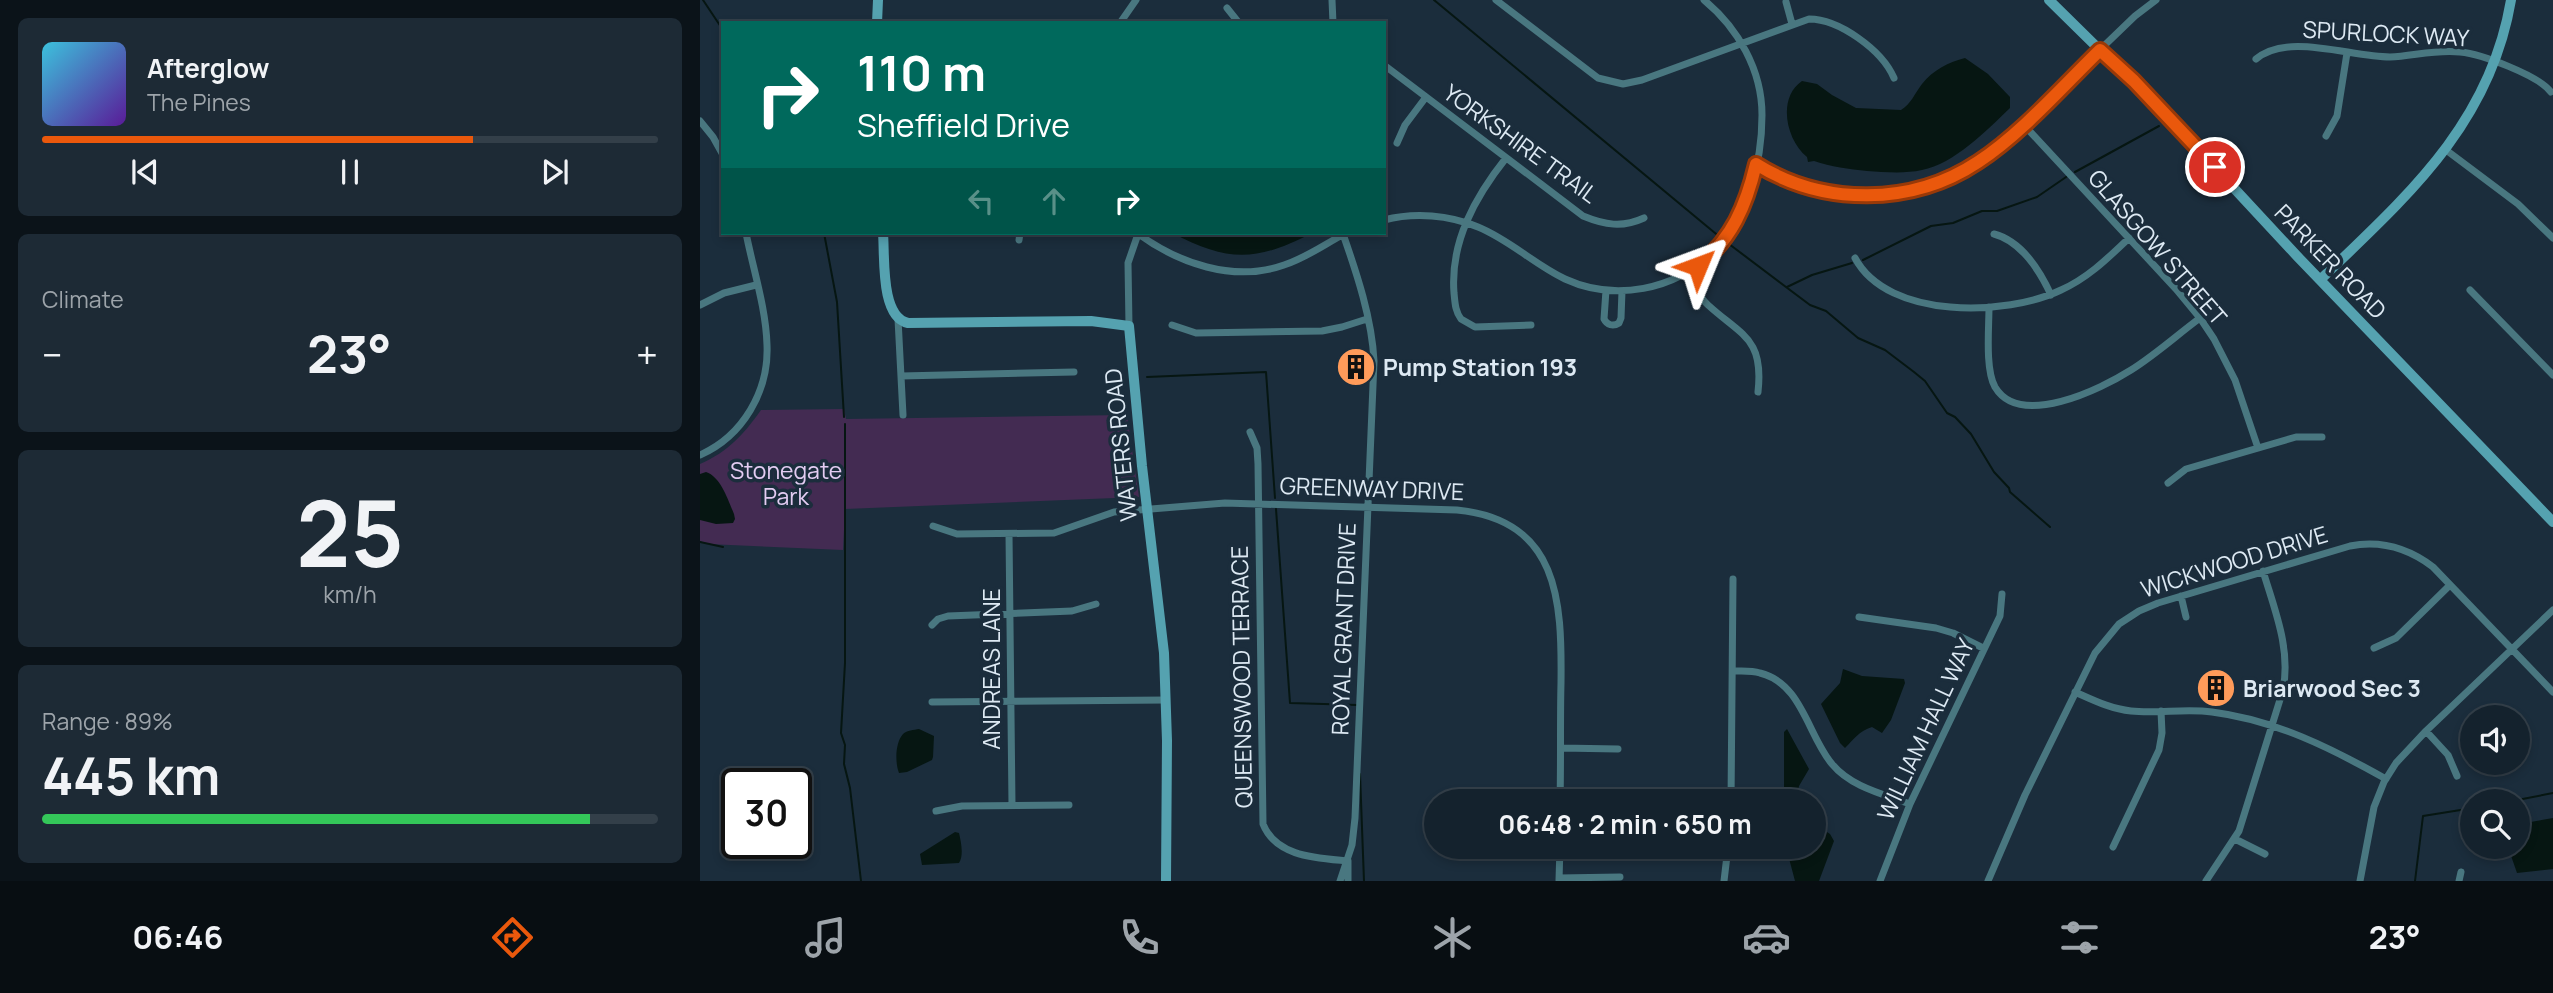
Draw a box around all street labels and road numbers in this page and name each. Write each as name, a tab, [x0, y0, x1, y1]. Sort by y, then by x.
street label: SPURLOCK WAY	[2302, 13, 2470, 53]
street label: YORKSHIRE TRAIL	[1437, 76, 1605, 210]
street label: GLASGOW STREET	[2081, 162, 2235, 332]
street label: PARKER ROAD	[2268, 197, 2394, 325]
street label: WATERS ROAD	[1096, 367, 1144, 523]
street label: GREENWAY DRIVE	[1279, 469, 1465, 507]
street label: WICKWOOD DRIVE	[2137, 517, 2331, 605]
street label: ROYAL GRANT DRIVE	[1323, 522, 1363, 736]
street label: QUEENSWOOD TERRACE	[1223, 546, 1259, 808]
street label: ANDREAS LANE	[975, 588, 1007, 750]
street label: WILLIAM HALL WAY	[1869, 633, 1981, 825]

